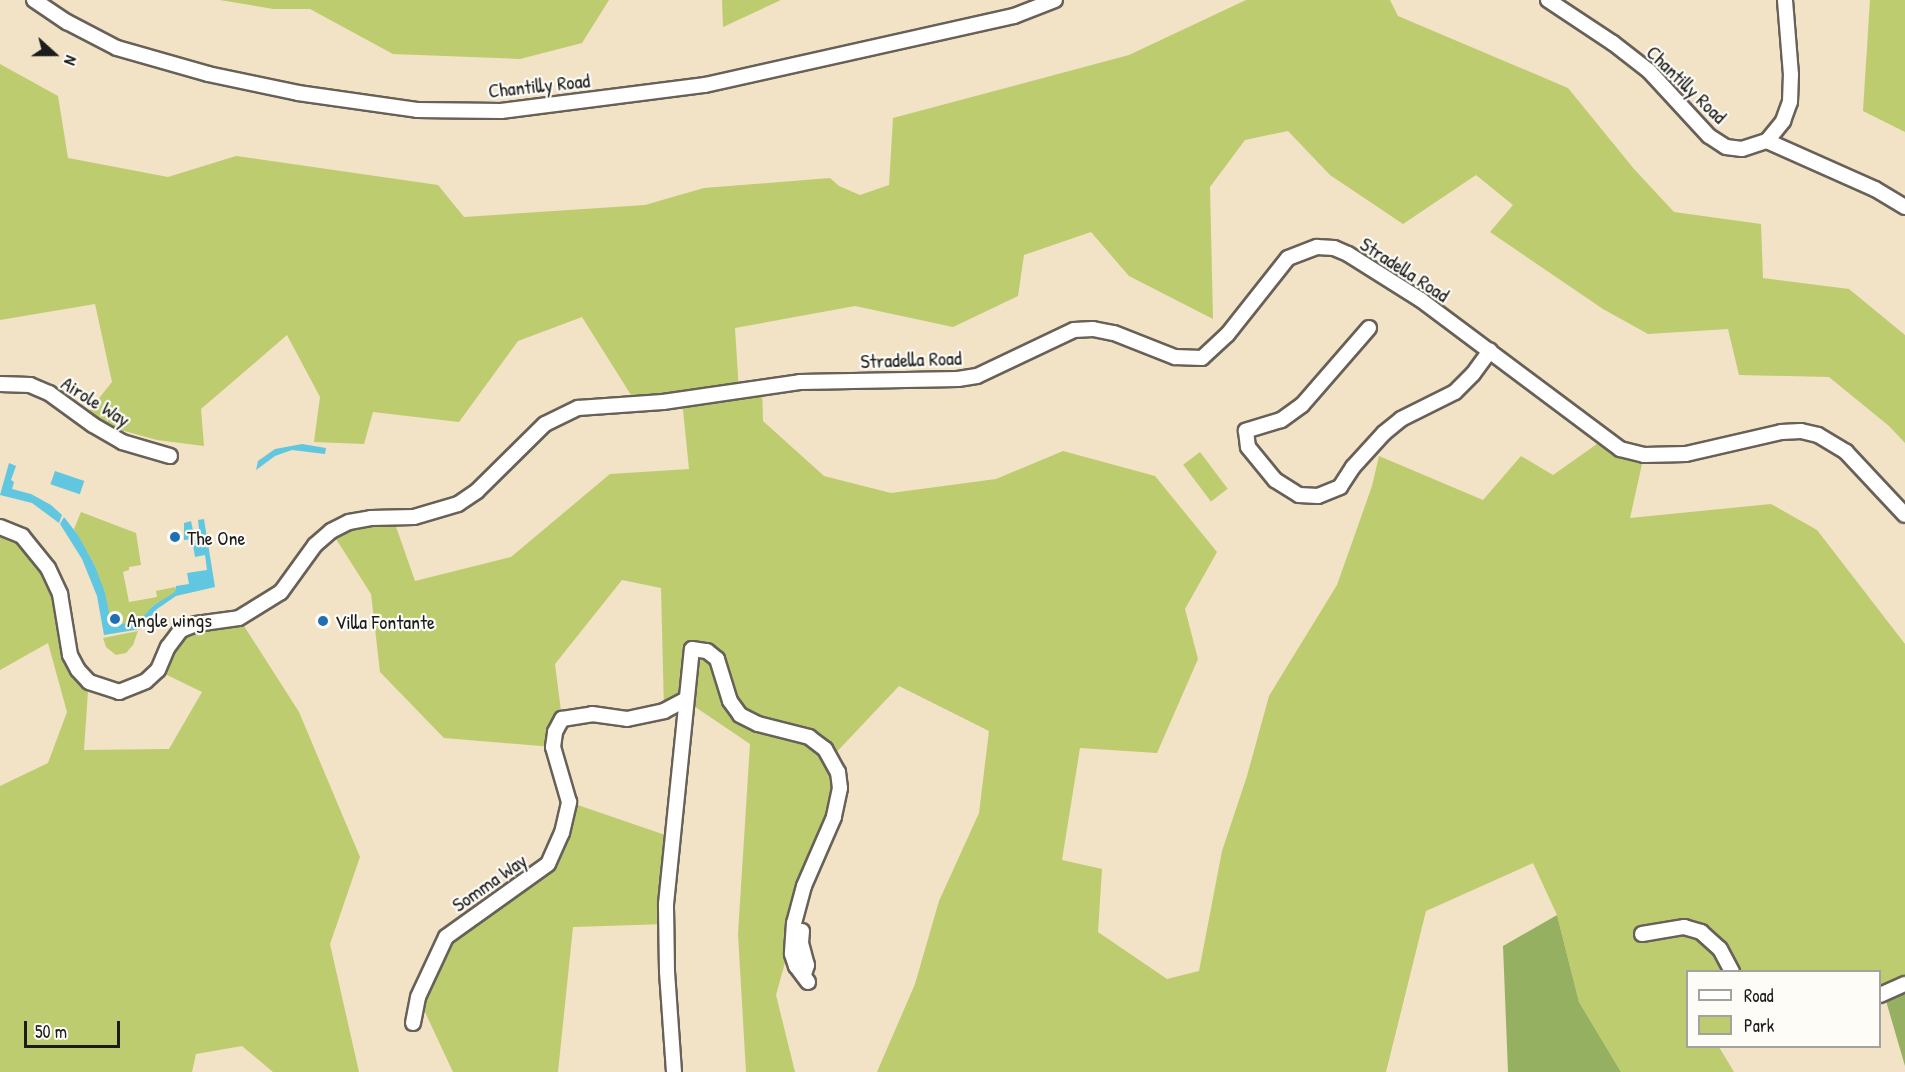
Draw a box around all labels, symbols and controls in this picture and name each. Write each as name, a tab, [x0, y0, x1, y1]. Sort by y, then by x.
north arrow	[24, 24, 84, 84]
street label: Chantilly Road	[1642, 40, 1732, 128]
text: N	[59, 53, 83, 68]
street label: Chantilly Road	[487, 68, 591, 102]
street label: Stradella Road	[1356, 231, 1454, 307]
street label: Stradella Road	[860, 345, 962, 373]
street label: Airole Way	[57, 371, 135, 431]
place label: The One	[187, 525, 245, 549]
marker: The One	[168, 530, 182, 544]
place label: Angle wings	[127, 607, 212, 631]
place label: Villa Fontante	[335, 609, 435, 633]
marker: Angle wings	[108, 612, 122, 626]
marker: Villa Fontante	[316, 614, 330, 628]
street label: Somma Way	[447, 848, 531, 916]
legend	[1686, 970, 1881, 1048]
text: Road	[1744, 983, 1774, 1008]
scale bar	[27, 1009, 123, 1047]
text: Park	[1744, 1013, 1774, 1038]
text: 50 m	[35, 1019, 67, 1044]

